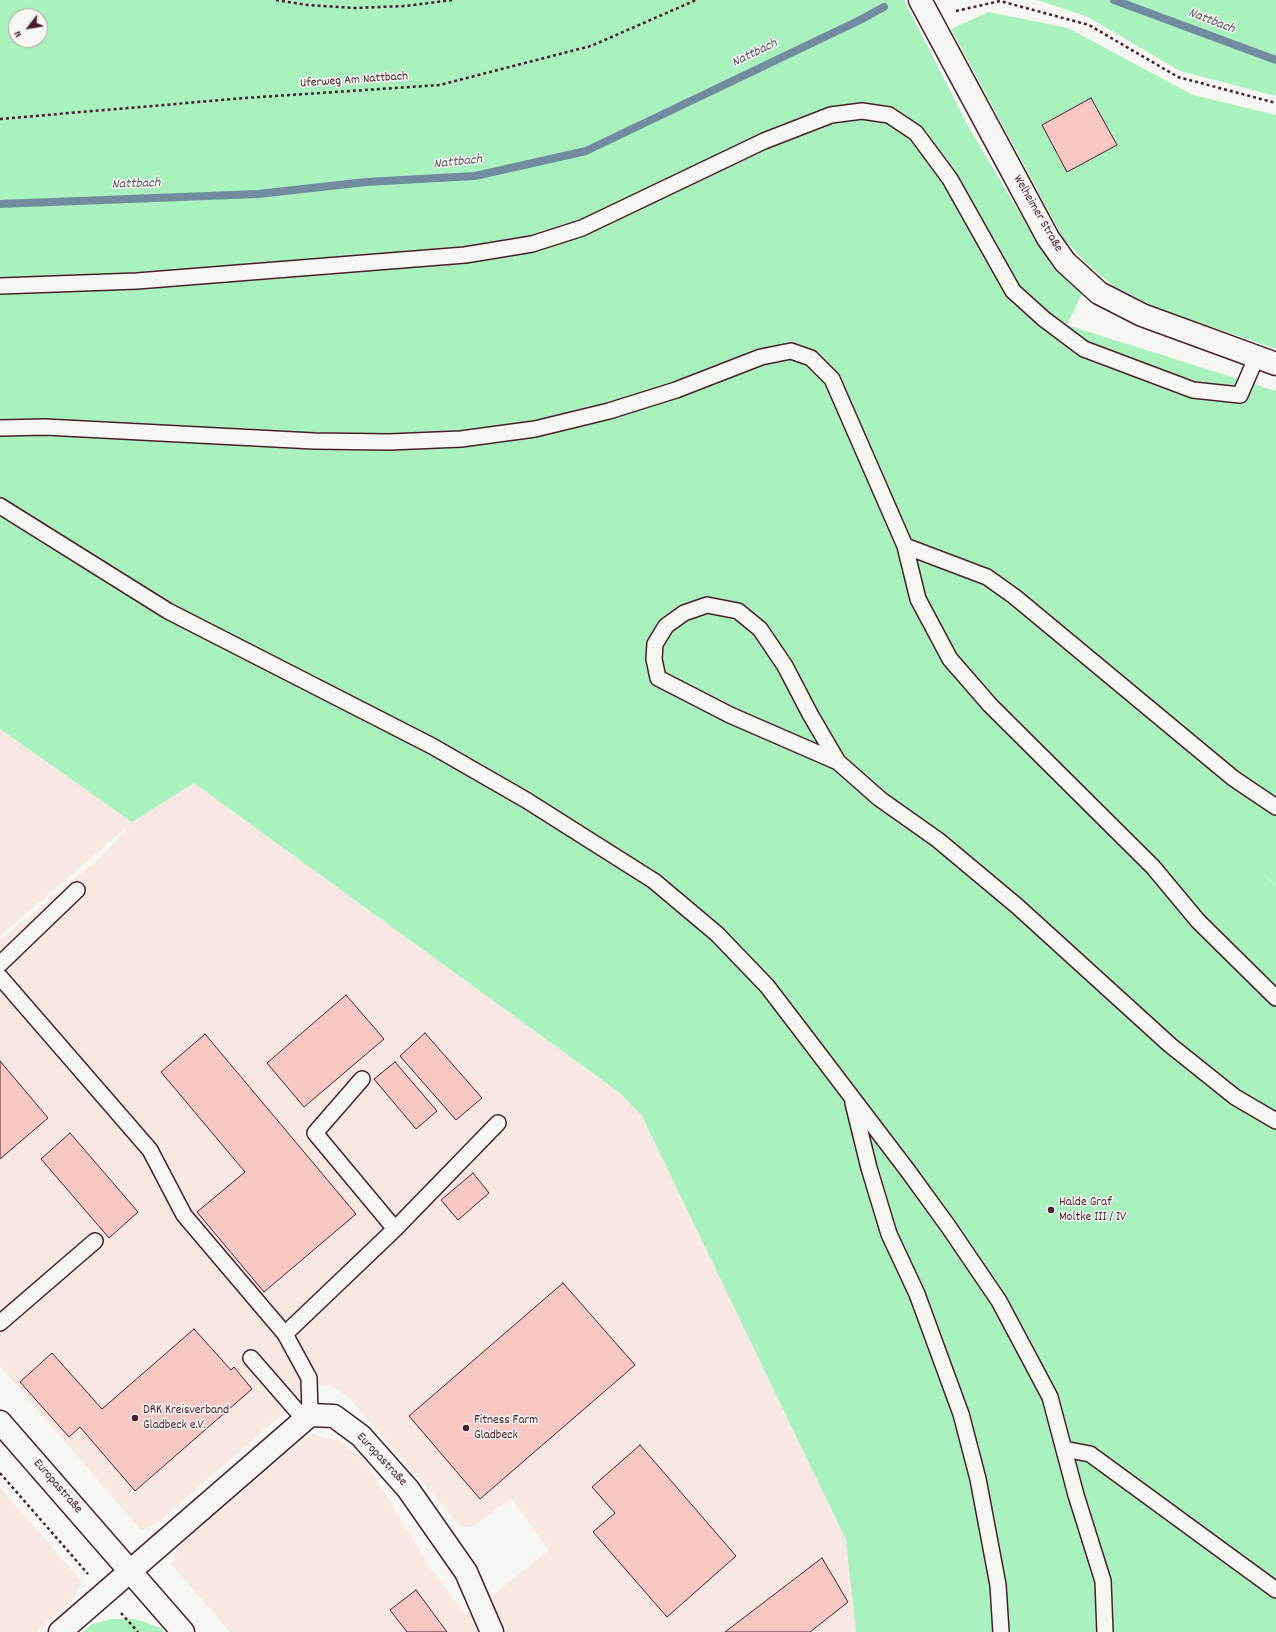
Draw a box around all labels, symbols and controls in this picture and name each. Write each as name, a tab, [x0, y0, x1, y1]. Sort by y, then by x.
water label: Nattbach	[1185, 5, 1237, 39]
north arrow	[8, 8, 48, 48]
text: N	[10, 27, 27, 40]
water label: Nattbach	[730, 36, 780, 72]
street label: Uferweg Am Nattbach	[300, 69, 408, 93]
water label: Nattbach	[433, 152, 483, 174]
street label: Welheimer Straße	[1009, 173, 1065, 255]
water label: Nattbach	[111, 176, 161, 194]
place label: Halde Graf Moltke III / IV	[1059, 1195, 1126, 1226]
marker: Halde Graf Moltke III / IV	[1046, 1205, 1056, 1215]
place label: DRK Kreisverband Gladbeck e.V.	[143, 1403, 229, 1434]
marker: DRK Kreisverband Gladbeck e.V.	[130, 1413, 140, 1423]
place label: Fitness Farm Gladbeck	[474, 1413, 538, 1444]
marker: Fitness Farm Gladbeck	[461, 1423, 471, 1433]
street label: Europastraße	[352, 1430, 410, 1490]
street label: Europastraße	[29, 1456, 85, 1518]

